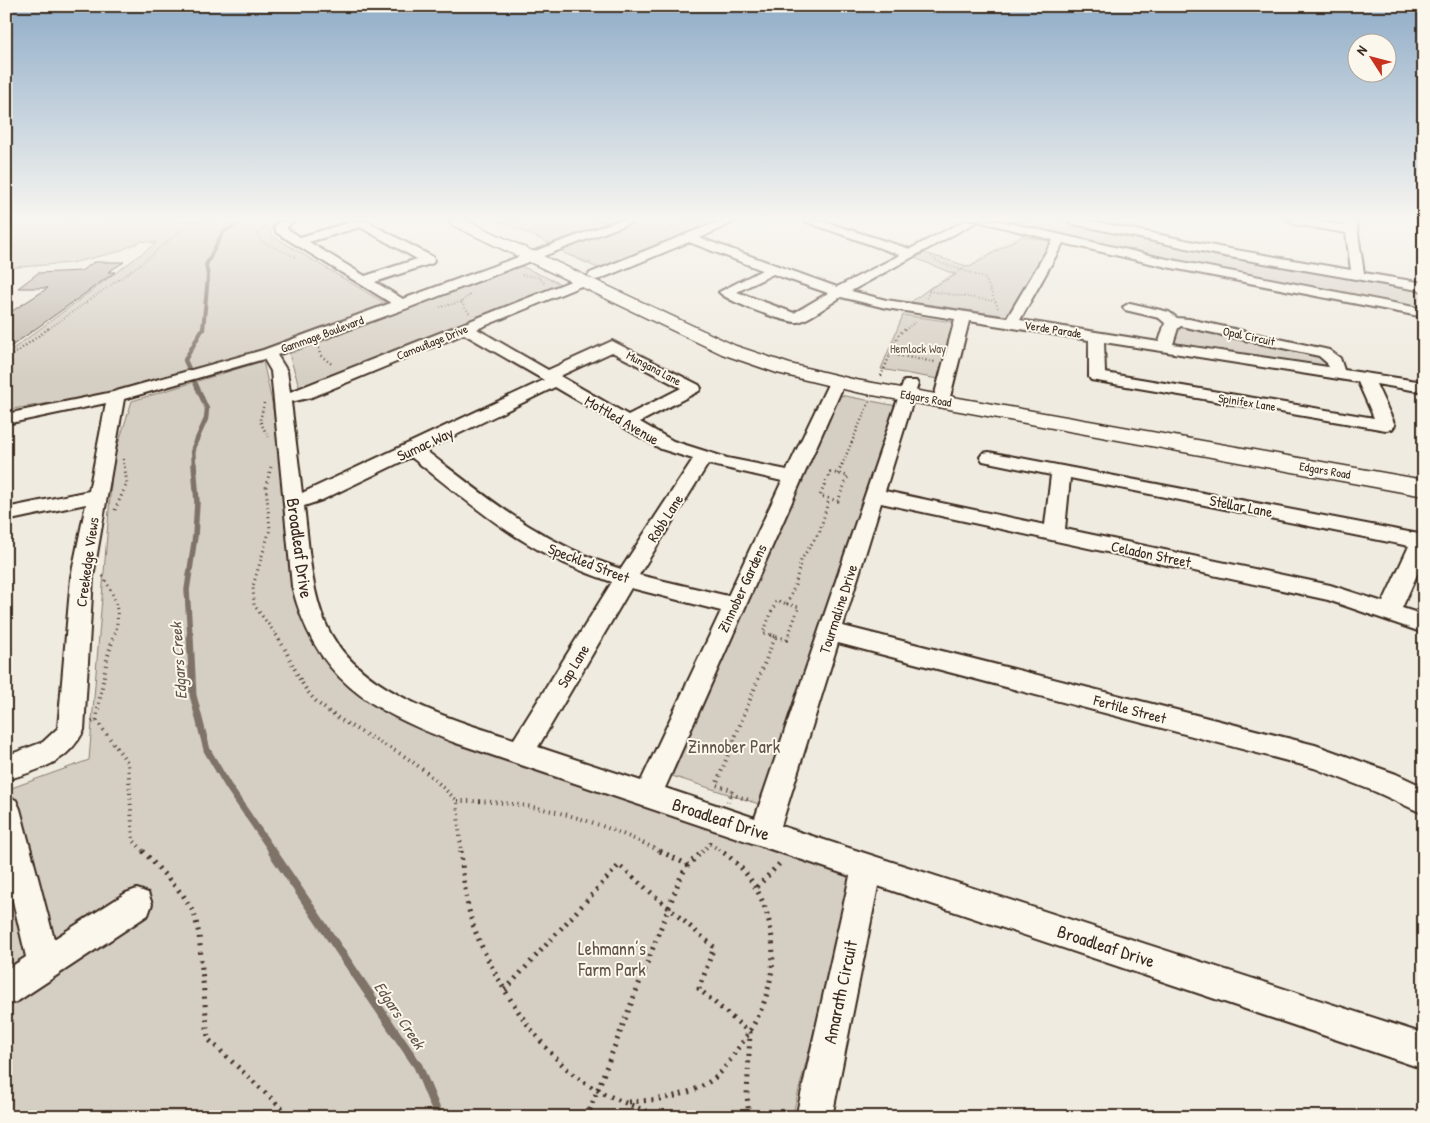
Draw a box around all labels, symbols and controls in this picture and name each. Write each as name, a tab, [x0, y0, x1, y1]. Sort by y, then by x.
north arrow	[1348, 32, 1398, 82]
text: N	[1351, 41, 1371, 59]
street label: Gammage Boulevard	[278, 311, 366, 357]
street label: Verde Parade	[1023, 316, 1083, 342]
street label: Camouflage Drive	[394, 320, 470, 364]
street label: Opal Circuit	[1221, 322, 1277, 350]
park label: Hemlock Way	[890, 340, 946, 357]
street label: Mungana Lane	[624, 346, 685, 390]
street label: Edgars Road	[899, 385, 953, 411]
street label: Spinifex Lane	[1217, 389, 1277, 415]
street label: Mottled Avenue	[581, 390, 663, 450]
street label: Sumac Way	[394, 422, 456, 466]
street label: Edgars Road	[1298, 457, 1352, 483]
street label: Robb Lane	[642, 490, 688, 546]
street label: Stellar Lane	[1208, 490, 1274, 522]
street label: Broadleaf Drive	[281, 496, 319, 600]
street label: Creekedge Views	[70, 515, 104, 608]
street label: Celadon Street	[1109, 535, 1194, 573]
street label: Speckled Street	[545, 538, 633, 588]
street label: Zinnober Gardens	[712, 540, 772, 636]
street label: Tourmaline Drive	[814, 562, 862, 656]
water label: Edgars Creek	[164, 620, 192, 700]
street label: Sap Lane	[552, 640, 594, 691]
street label: Fertile Street	[1090, 689, 1169, 729]
park label: Zinnober Park	[688, 734, 781, 759]
street label: Broadleaf Drive	[669, 792, 773, 846]
street label: Broadleaf Drive	[1054, 919, 1158, 973]
park label: Lehmann’s Farm Park	[577, 936, 646, 982]
street label: Amarath Circuit	[817, 937, 863, 1046]
water label: Edgars Creek	[369, 977, 431, 1054]

